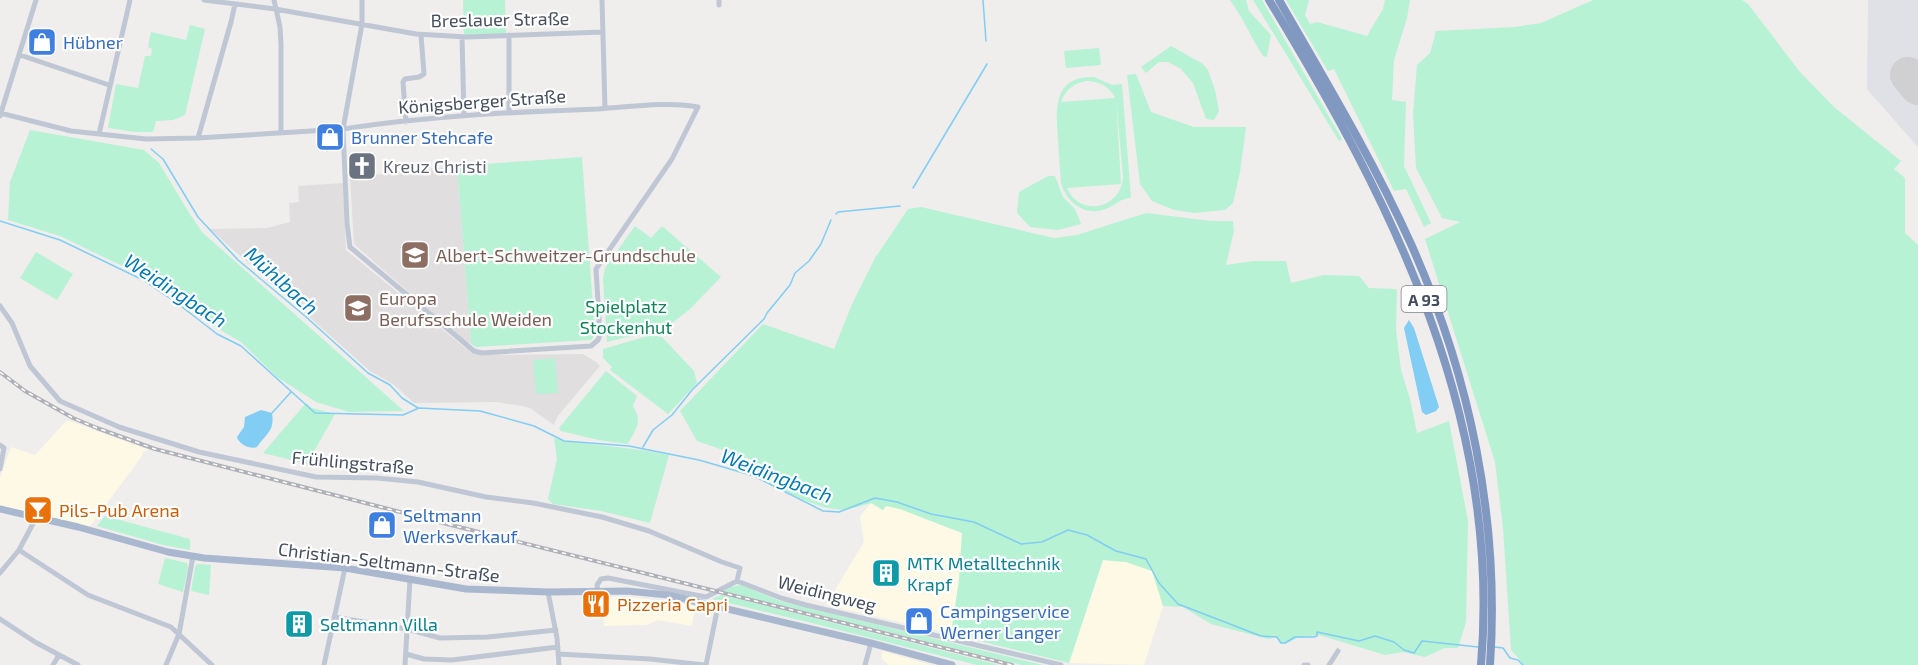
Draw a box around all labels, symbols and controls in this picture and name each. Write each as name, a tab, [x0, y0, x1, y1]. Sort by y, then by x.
street label: Breslauer Straße	[430, 7, 570, 31]
shop icon: Hübner	[26, 26, 58, 58]
place label: Hübner	[63, 31, 123, 53]
street label: Königsberger Straße	[397, 84, 567, 118]
shop icon: Brunner Stehcafe	[314, 121, 346, 153]
place label: Brunner Stehcafe	[351, 126, 493, 148]
church icon: Kreuz Christi	[346, 150, 378, 182]
place label: Kreuz Christi	[383, 155, 487, 177]
school or university icon: Albert-Schweitzer-Grundschule	[399, 239, 431, 271]
water label: Mühlbach	[240, 241, 324, 319]
place label: Albert-Schweitzer-Grundschule	[436, 244, 696, 266]
water label: Weidingbach	[120, 248, 232, 332]
road number: A 93	[1402, 286, 1446, 312]
place label: Europa Berufsschule Weiden	[379, 287, 552, 330]
school or university icon: Europa Berufsschule Weiden	[342, 292, 374, 324]
park label: Spielplatz Stockenhut	[580, 295, 672, 338]
water label: Weidingbach	[718, 443, 836, 507]
street label: Frühlingstraße	[291, 446, 415, 478]
bar icon: Pils-Pub Arena	[22, 494, 54, 526]
place label: Pils-Pub Arena	[59, 499, 180, 521]
place label: Seltmann Werksverkauf	[403, 504, 518, 547]
shop icon: Seltmann Werksverkauf	[366, 509, 398, 541]
street label: Christian-Seltmann-Straße	[277, 537, 501, 587]
place label: MTK Metalltechnik Krapf	[907, 552, 1060, 595]
building icon: MTK Metalltechnik Krapf	[870, 557, 902, 589]
street label: Weidingweg	[776, 570, 878, 616]
restaurant icon: Pizzeria Capri	[580, 588, 612, 620]
place label: Pizzeria Capri	[617, 593, 728, 615]
place label: Campingservice Werner Langer	[940, 600, 1070, 643]
shop icon: Campingservice Werner Langer	[903, 605, 935, 637]
building icon: Seltmann Villa	[283, 608, 315, 640]
place label: Seltmann Villa	[320, 613, 438, 635]

